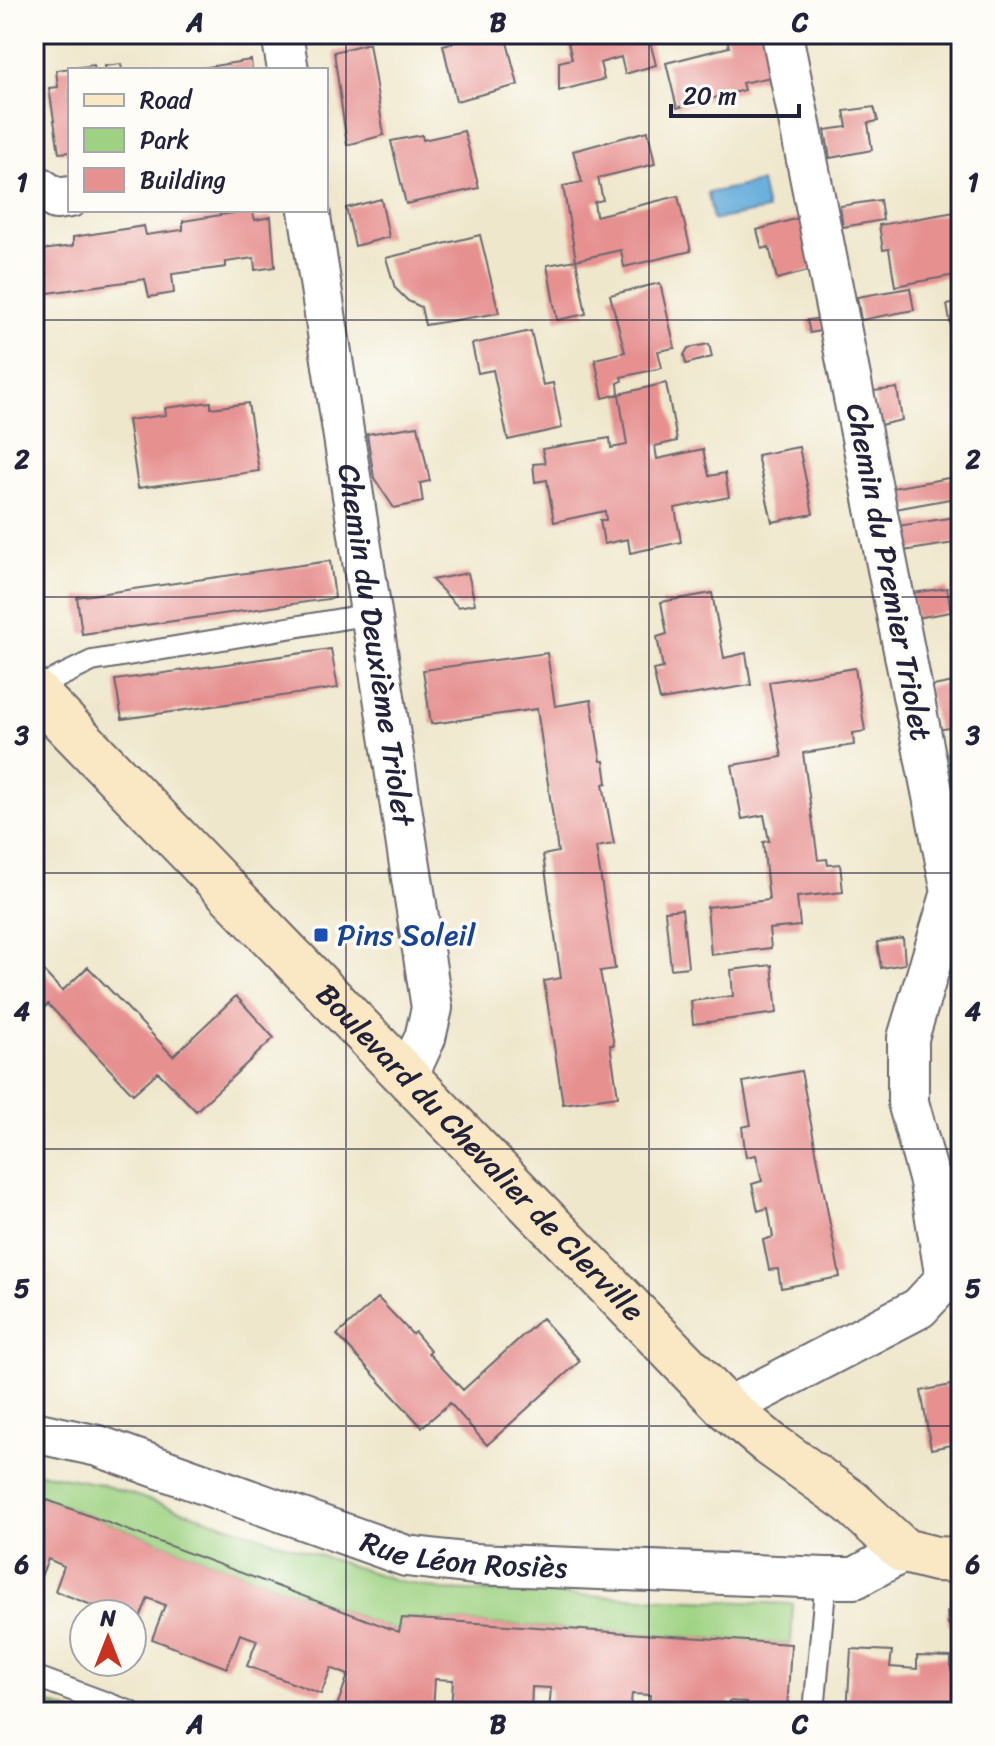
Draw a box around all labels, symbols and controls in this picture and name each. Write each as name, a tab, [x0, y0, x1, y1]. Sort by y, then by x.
text: A	[185, 0, 204, 45]
text: B	[490, 0, 507, 45]
text: C	[791, 0, 809, 45]
legend	[68, 68, 328, 212]
scale bar	[671, 68, 799, 118]
text: 20 m	[683, 75, 737, 117]
text: Road	[140, 79, 194, 121]
text: Park	[140, 119, 189, 161]
text: 1	[16, 159, 28, 205]
text: Building	[140, 159, 226, 201]
text: 1	[967, 159, 979, 205]
street label: Chemin du Premier Triolet	[830, 399, 948, 745]
text: 2	[13, 436, 30, 482]
text: 2	[964, 436, 981, 482]
street label: Chemin du Deuxième Triolet	[322, 460, 431, 831]
text: 3	[14, 712, 30, 758]
text: 3	[965, 712, 981, 758]
place label: Pins Soleil	[337, 908, 477, 962]
marker: Pins Soleil	[312, 926, 330, 944]
street label: Boulevard du Chevalier de Clerville	[302, 970, 658, 1335]
text: 4	[14, 988, 30, 1034]
text: 4	[965, 988, 981, 1034]
text: 5	[14, 1265, 30, 1311]
text: 5	[965, 1265, 981, 1311]
street label: Rue Léon Rosiès	[353, 1515, 569, 1595]
text: 6	[14, 1541, 30, 1587]
text: 6	[965, 1541, 981, 1587]
north arrow	[68, 1598, 148, 1678]
text: N	[99, 1599, 116, 1638]
text: A	[185, 1701, 204, 1746]
text: B	[490, 1701, 507, 1746]
text: C	[791, 1701, 809, 1746]

